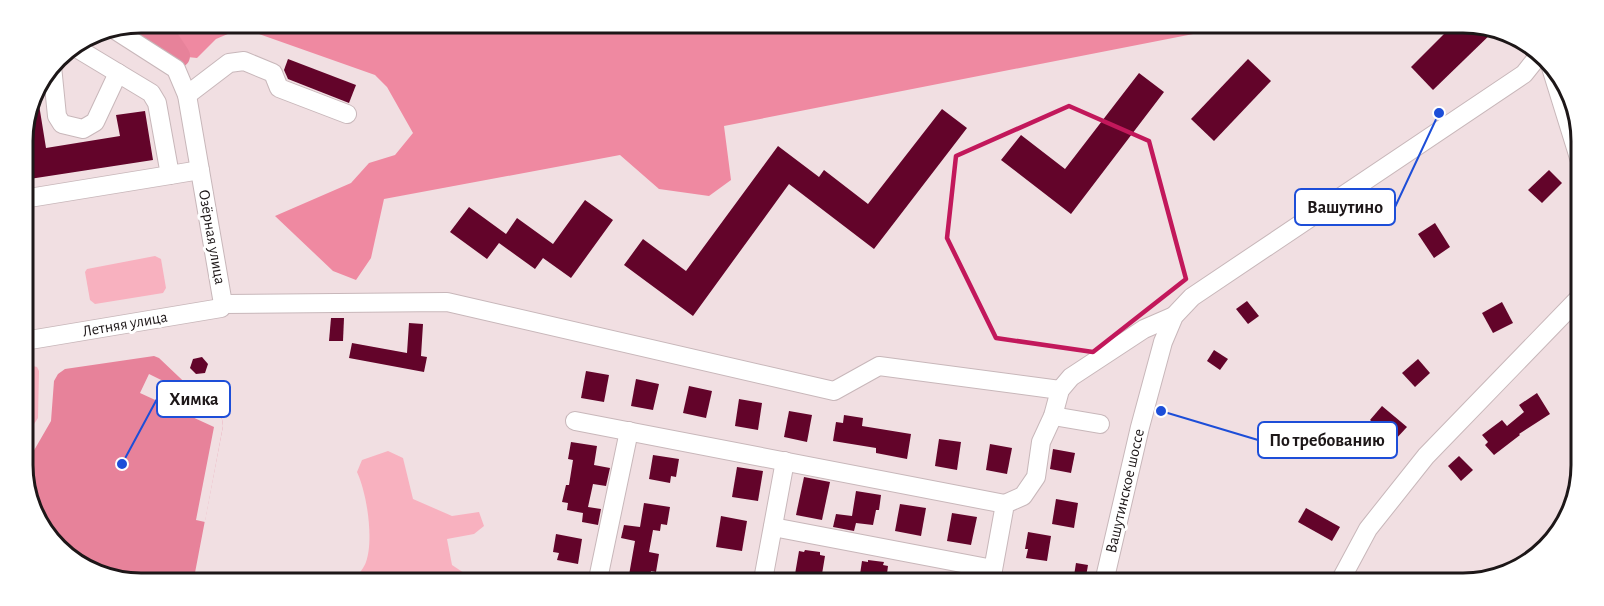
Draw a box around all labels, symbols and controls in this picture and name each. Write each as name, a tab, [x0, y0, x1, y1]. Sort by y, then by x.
street label: Озёрная улица	[195, 188, 228, 286]
callout: Вашутино	[1295, 189, 1395, 225]
text: Вашутино	[1307, 199, 1383, 217]
street label: Летняя улица	[81, 309, 169, 340]
callout: Химка	[157, 381, 230, 417]
text: Химка	[169, 391, 219, 409]
callout: По требованию	[1258, 422, 1397, 458]
street label: Вашутинское шоссе	[1103, 427, 1148, 555]
text: По требованию	[1269, 432, 1385, 450]

